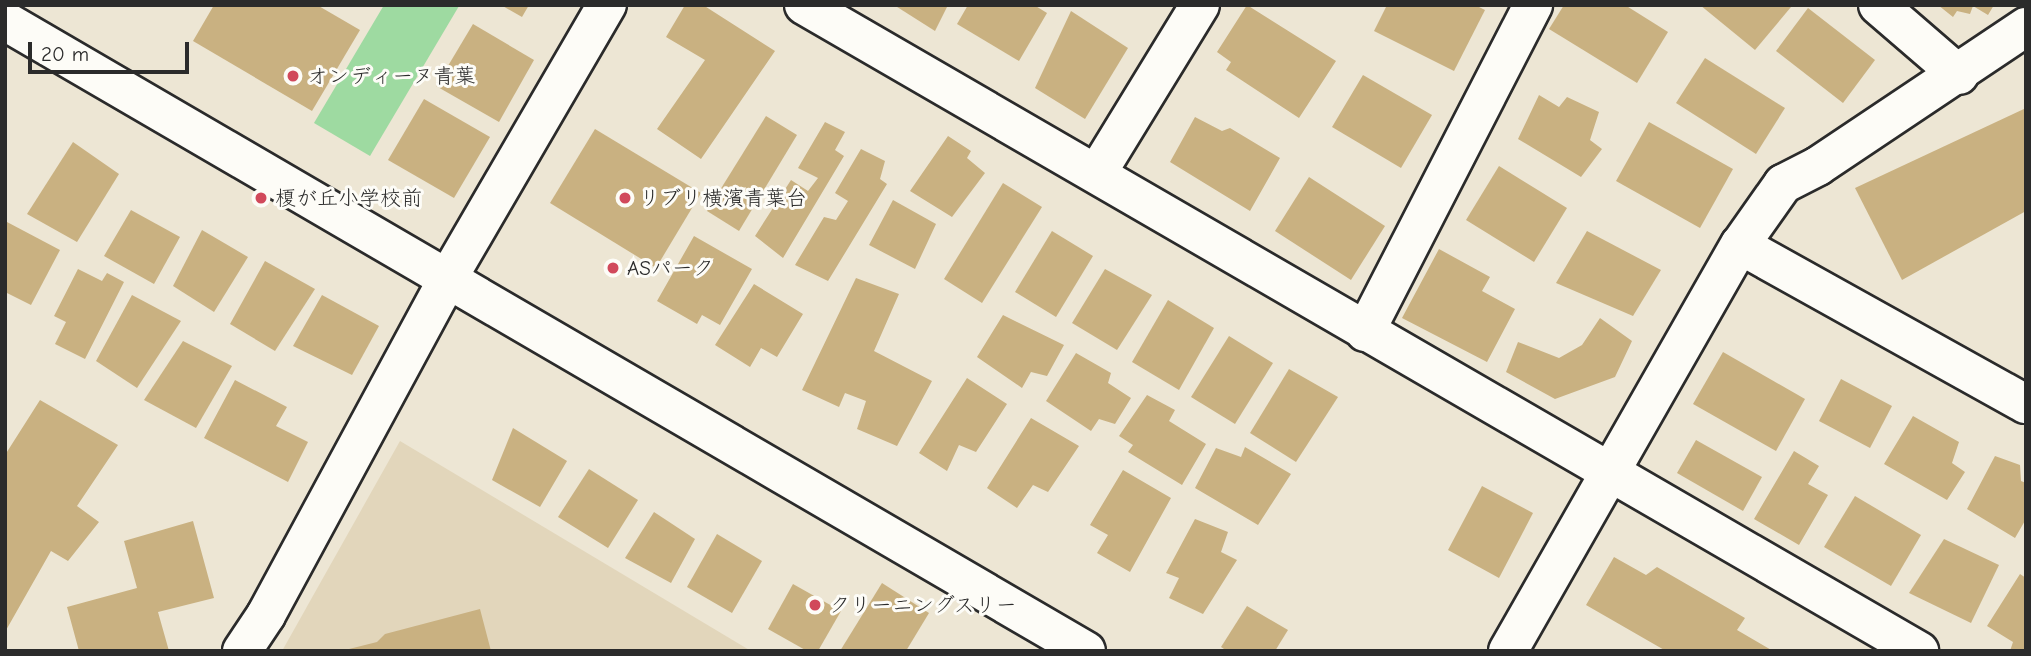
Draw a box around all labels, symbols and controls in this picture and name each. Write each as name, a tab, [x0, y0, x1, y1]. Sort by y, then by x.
scale bar	[32, 28, 192, 72]
text: 20 m	[41, 42, 89, 66]
place label: オンディーヌ青葉	[307, 63, 475, 89]
marker: オンディーヌ青葉	[285, 68, 301, 84]
place label: 榎が丘小学校前	[275, 185, 422, 211]
place label: リブリ横濱青葉台	[639, 185, 807, 211]
marker: 榎が丘小学校前	[253, 190, 269, 206]
marker: リブリ横濱青葉台	[617, 190, 633, 206]
place label: ASパーク	[627, 255, 714, 281]
marker: ASパーク	[605, 260, 621, 276]
place label: クリーニングスリー	[829, 592, 1018, 618]
marker: クリーニングスリー	[807, 597, 823, 613]

